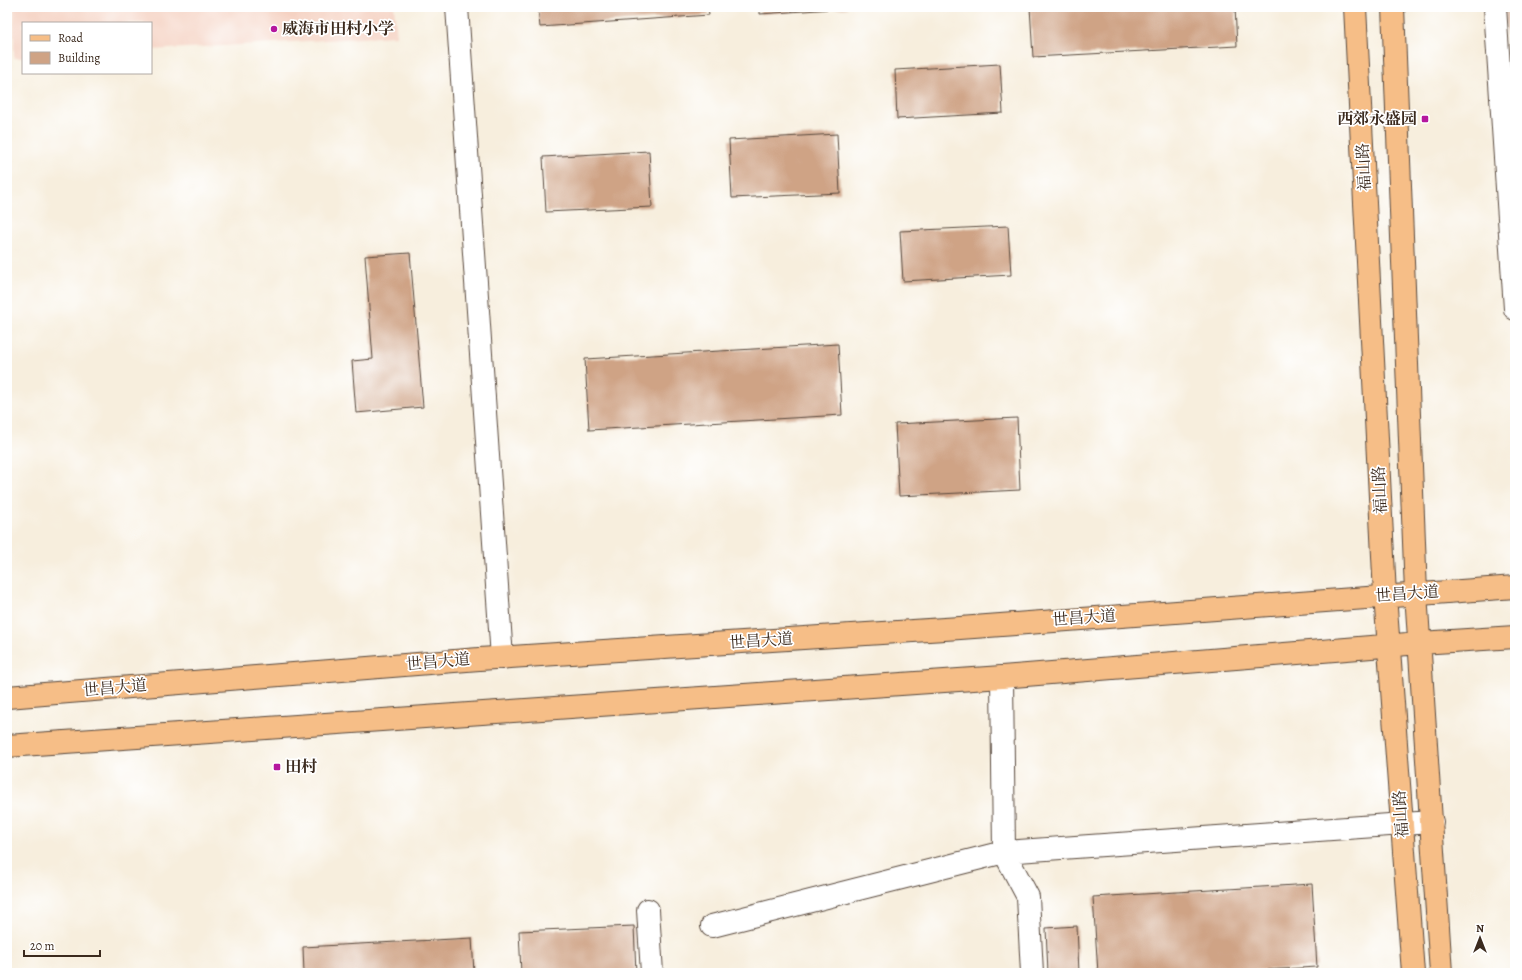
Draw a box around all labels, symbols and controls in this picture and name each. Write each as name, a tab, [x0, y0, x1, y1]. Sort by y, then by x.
place label: 威海市田村小学	[282, 18, 394, 40]
legend	[22, 22, 152, 74]
marker: 威海市田村小学	[269, 24, 279, 34]
text: Road	[58, 30, 84, 46]
text: Building	[58, 50, 100, 66]
place label: 西郊永盛园	[1337, 108, 1417, 130]
marker: 西郊永盛园	[1420, 114, 1430, 124]
street label: 福山路	[1352, 142, 1376, 192]
street label: 福山路	[1368, 465, 1392, 515]
street label: 世昌大道	[1374, 581, 1440, 607]
street label: 世昌大道	[1051, 605, 1117, 631]
street label: 世昌大道	[728, 628, 794, 654]
street label: 世昌大道	[405, 648, 471, 676]
street label: 世昌大道	[82, 674, 148, 702]
place label: 田村	[285, 756, 317, 778]
marker: 田村	[272, 762, 282, 772]
street label: 福山路	[1388, 789, 1414, 839]
north arrow	[1460, 918, 1500, 958]
text: N	[1476, 921, 1484, 936]
scale bar	[24, 932, 100, 958]
text: 20 m	[30, 938, 54, 954]

